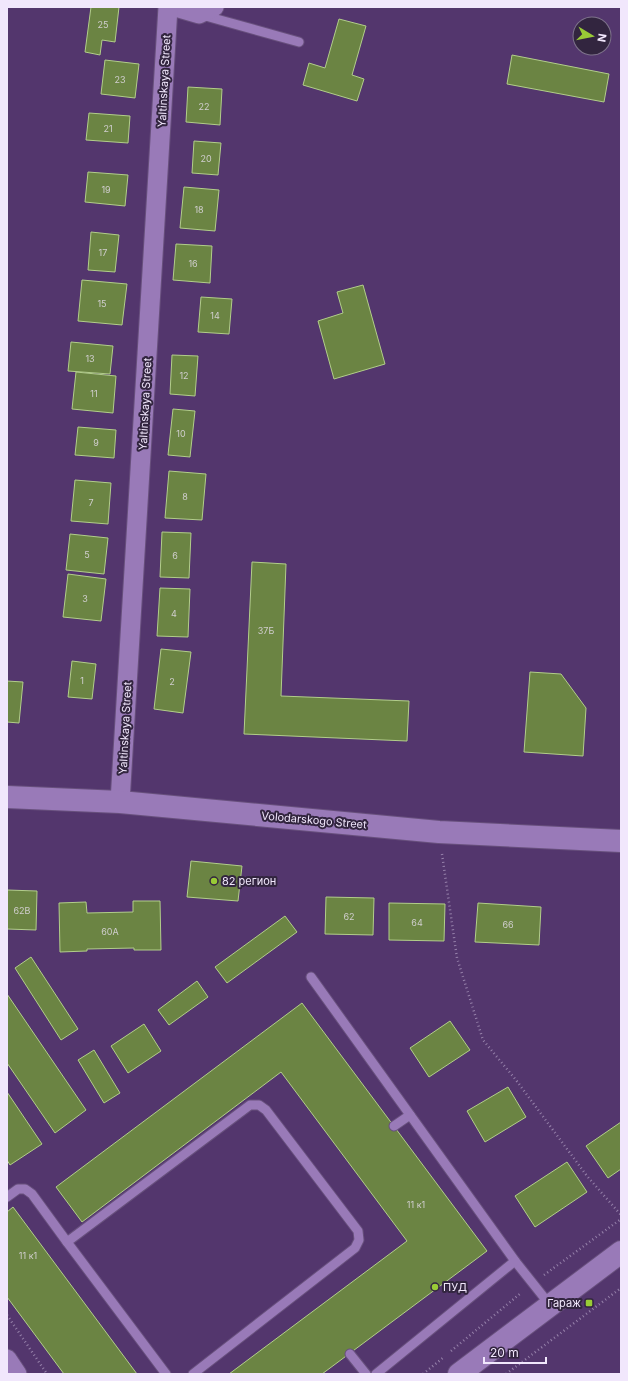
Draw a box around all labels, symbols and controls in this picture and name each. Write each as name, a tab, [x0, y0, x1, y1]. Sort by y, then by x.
north arrow	[572, 16, 612, 56]
house number: 25	[98, 19, 108, 30]
text: N	[594, 32, 609, 43]
street label: Yaltinskaya Street	[155, 34, 173, 128]
house number: 23	[114, 74, 126, 85]
house number: 22	[199, 101, 209, 112]
house number: 21	[103, 123, 113, 134]
house number: 20	[200, 153, 212, 164]
house number: 19	[101, 184, 111, 195]
house number: 18	[194, 204, 204, 215]
house number: 17	[99, 247, 107, 258]
house number: 16	[188, 258, 198, 269]
house number: 15	[97, 298, 107, 309]
house number: 14	[210, 310, 220, 321]
house number: 13	[85, 353, 95, 364]
street label: Yaltinskaya Street	[136, 357, 154, 451]
house number: 12	[179, 370, 189, 381]
house number: 11	[90, 388, 98, 399]
house number: 10	[176, 428, 186, 439]
house number: 9	[93, 437, 99, 448]
house number: 8	[182, 491, 188, 502]
house number: 7	[88, 497, 94, 508]
house number: 5	[84, 549, 90, 560]
house number: 6	[172, 550, 178, 561]
house number: 3	[82, 593, 88, 604]
house number: 4	[171, 608, 177, 619]
house number: 37Б	[258, 625, 274, 636]
house number: 1	[80, 675, 84, 686]
house number: 2	[169, 676, 175, 687]
street label: Yaltinskaya Street	[116, 681, 134, 775]
street label: Volodarskogo Street	[261, 808, 368, 832]
place label: 82 регион	[222, 874, 276, 888]
marker: 82 регион	[209, 876, 219, 886]
house number: 62B	[14, 905, 31, 916]
house number: 62	[343, 911, 355, 922]
house number: 64	[411, 917, 423, 928]
house number: 66	[502, 919, 514, 930]
house number: 60А	[101, 926, 119, 937]
house number: 11 к1	[407, 1199, 425, 1210]
house number: 11 к1	[19, 1250, 37, 1261]
place label: ПУД	[443, 1280, 467, 1294]
marker: ПУД	[430, 1282, 440, 1292]
place label: Гараж	[547, 1296, 581, 1310]
marker: Гараж	[584, 1298, 594, 1308]
scale bar	[484, 1339, 546, 1365]
text: 20 m	[490, 1345, 519, 1360]

